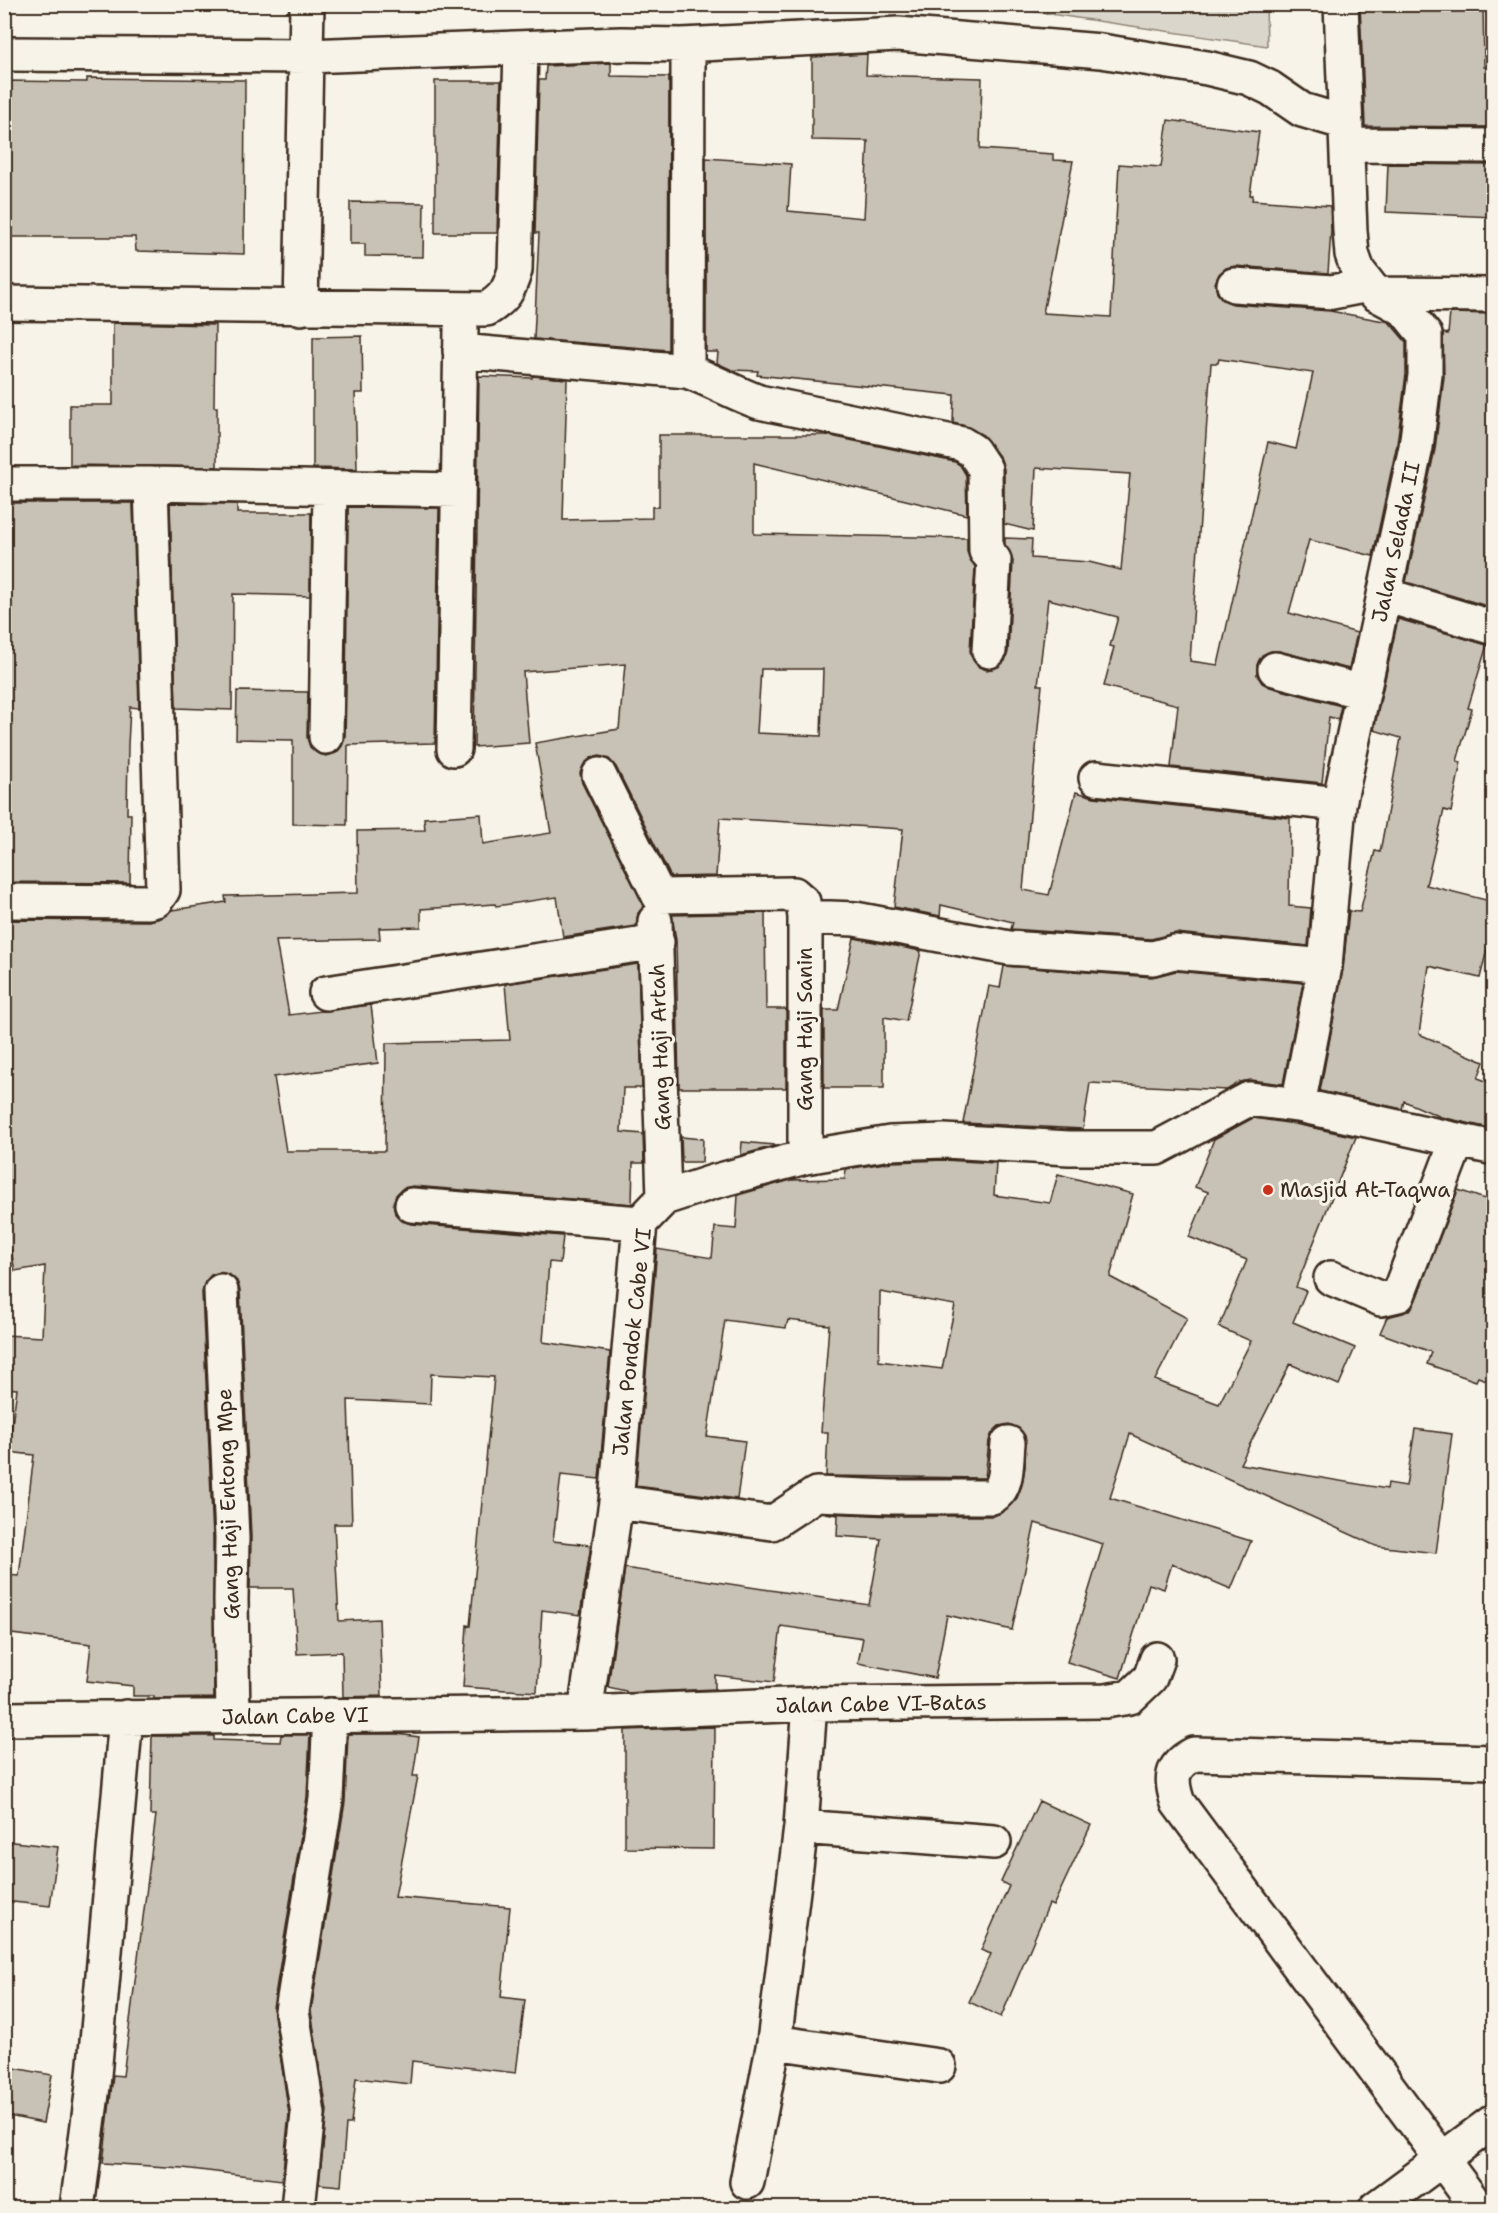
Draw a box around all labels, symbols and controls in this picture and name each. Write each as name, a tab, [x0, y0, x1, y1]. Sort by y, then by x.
street label: Jalan Selada II	[1365, 459, 1427, 625]
street label: Gang Haji Sanin	[791, 947, 819, 1111]
street label: Gang Haji Artah	[643, 963, 677, 1131]
place label: Masjid At-Taqwa	[1280, 1176, 1450, 1204]
marker: Masjid At-Taqwa	[1261, 1183, 1275, 1197]
street label: Jalan Pondok Cabe VI	[606, 1227, 658, 1457]
street label: Gang Haji Entong Mpe	[210, 1388, 246, 1620]
street label: Jalan Cabe VI-Batas	[775, 1688, 987, 1720]
street label: Jalan Cabe VI	[221, 1701, 369, 1731]

